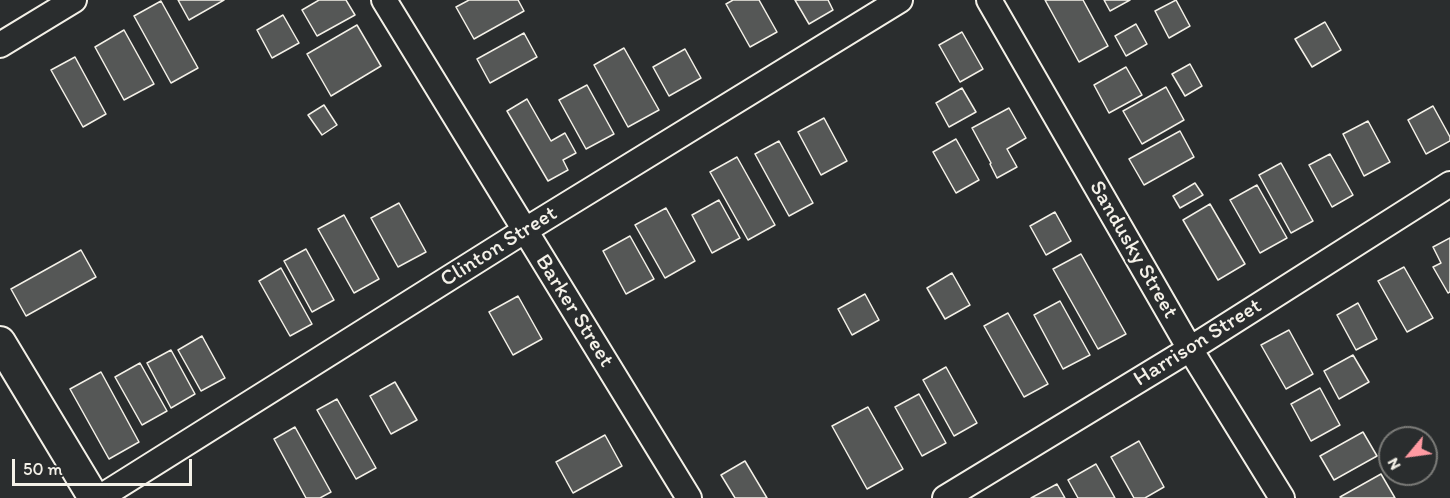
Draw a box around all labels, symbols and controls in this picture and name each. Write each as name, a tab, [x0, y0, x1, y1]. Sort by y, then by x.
street label: Sandusky Street	[1083, 176, 1183, 324]
street label: Clinton Street	[436, 201, 562, 293]
street label: Barker Street	[529, 250, 619, 372]
street label: Harrison Street	[1129, 293, 1267, 393]
north arrow	[1378, 426, 1438, 486]
scale bar	[15, 447, 195, 485]
text: N	[1383, 455, 1404, 473]
text: 50 m	[23, 458, 63, 480]

